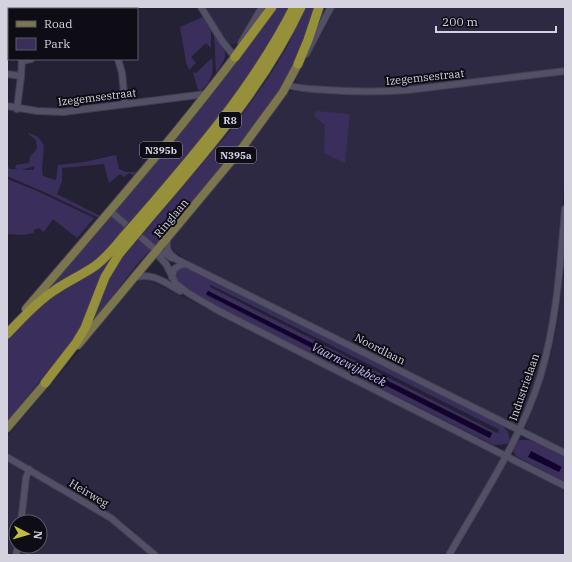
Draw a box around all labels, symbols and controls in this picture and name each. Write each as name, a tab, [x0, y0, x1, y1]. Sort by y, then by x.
legend	[8, 8, 138, 60]
scale bar	[436, 8, 556, 34]
text: 200 m	[442, 14, 478, 29]
text: Road	[44, 16, 73, 31]
text: Park	[44, 36, 70, 51]
street label: Izegemsestraat	[385, 66, 465, 88]
street label: Izegemsestraat	[57, 85, 137, 109]
road number: R8	[219, 112, 241, 128]
road number: N395b	[140, 142, 182, 158]
road number: N395a	[216, 147, 256, 163]
street label: Ringlaan	[151, 196, 191, 240]
street label: Noordlaan	[352, 330, 408, 368]
water label: Vaarnewijkbeek	[309, 339, 389, 390]
street label: Industrielaan	[506, 352, 542, 422]
street label: Heirweg	[67, 476, 111, 510]
north arrow	[8, 514, 48, 554]
text: N	[30, 530, 45, 540]

